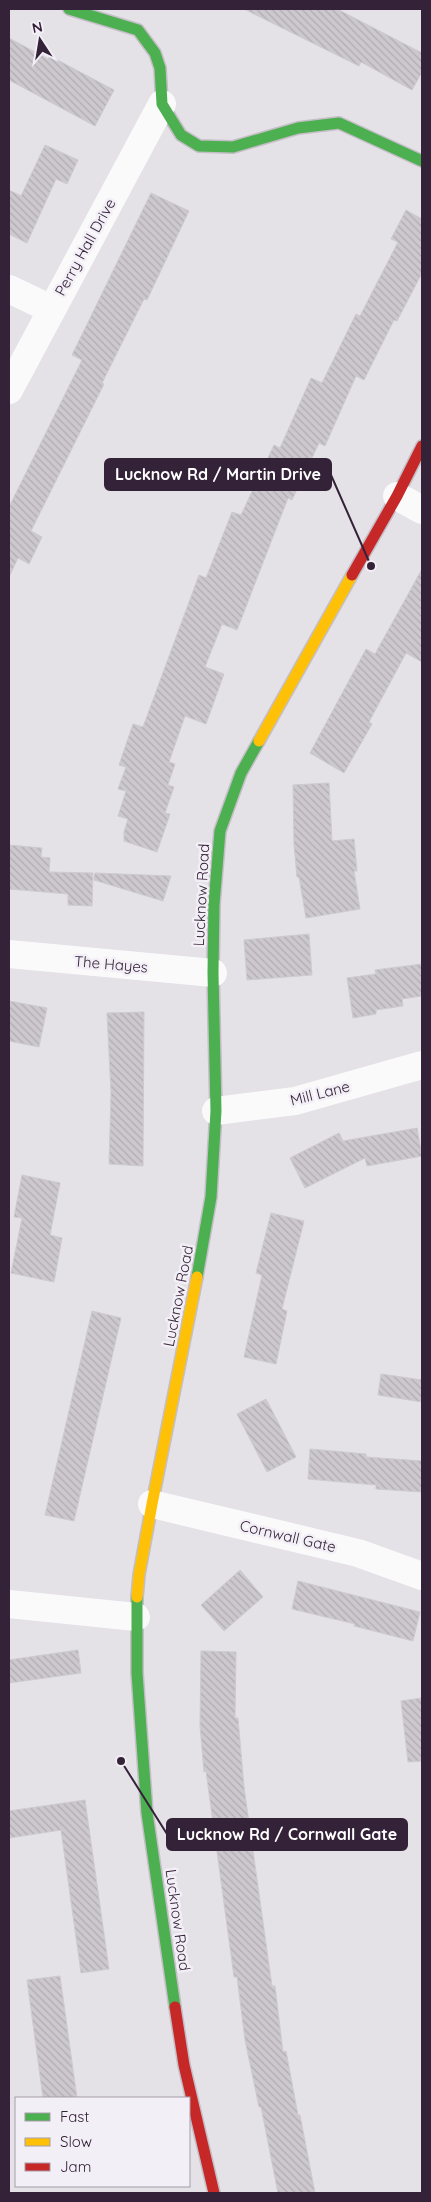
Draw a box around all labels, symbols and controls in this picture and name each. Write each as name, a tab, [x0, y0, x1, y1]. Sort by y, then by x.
north arrow	[15, 15, 65, 65]
text: N	[30, 17, 44, 37]
street label: Perry Hall Drive	[50, 195, 120, 299]
callout: Lucknow Rd / Martin Drive	[105, 459, 331, 490]
text: Lucknow Rd / Martin Drive	[115, 464, 321, 484]
street label: Lucknow Road	[189, 843, 213, 947]
street label: The Hayes	[73, 951, 149, 977]
street label: Mill Lane	[288, 1076, 352, 1110]
street label: Lucknow Road	[159, 1244, 197, 1348]
street label: Cornwall Gate	[238, 1516, 338, 1556]
callout: Lucknow Rd / Cornwall Gate	[167, 1819, 407, 1850]
text: Lucknow Rd / Cornwall Gate	[177, 1824, 397, 1844]
street label: Lucknow Road	[161, 1868, 195, 1972]
legend	[15, 2097, 190, 2187]
text: Fast	[60, 2107, 89, 2126]
text: Slow	[60, 2132, 92, 2151]
text: Jam	[60, 2157, 91, 2176]

